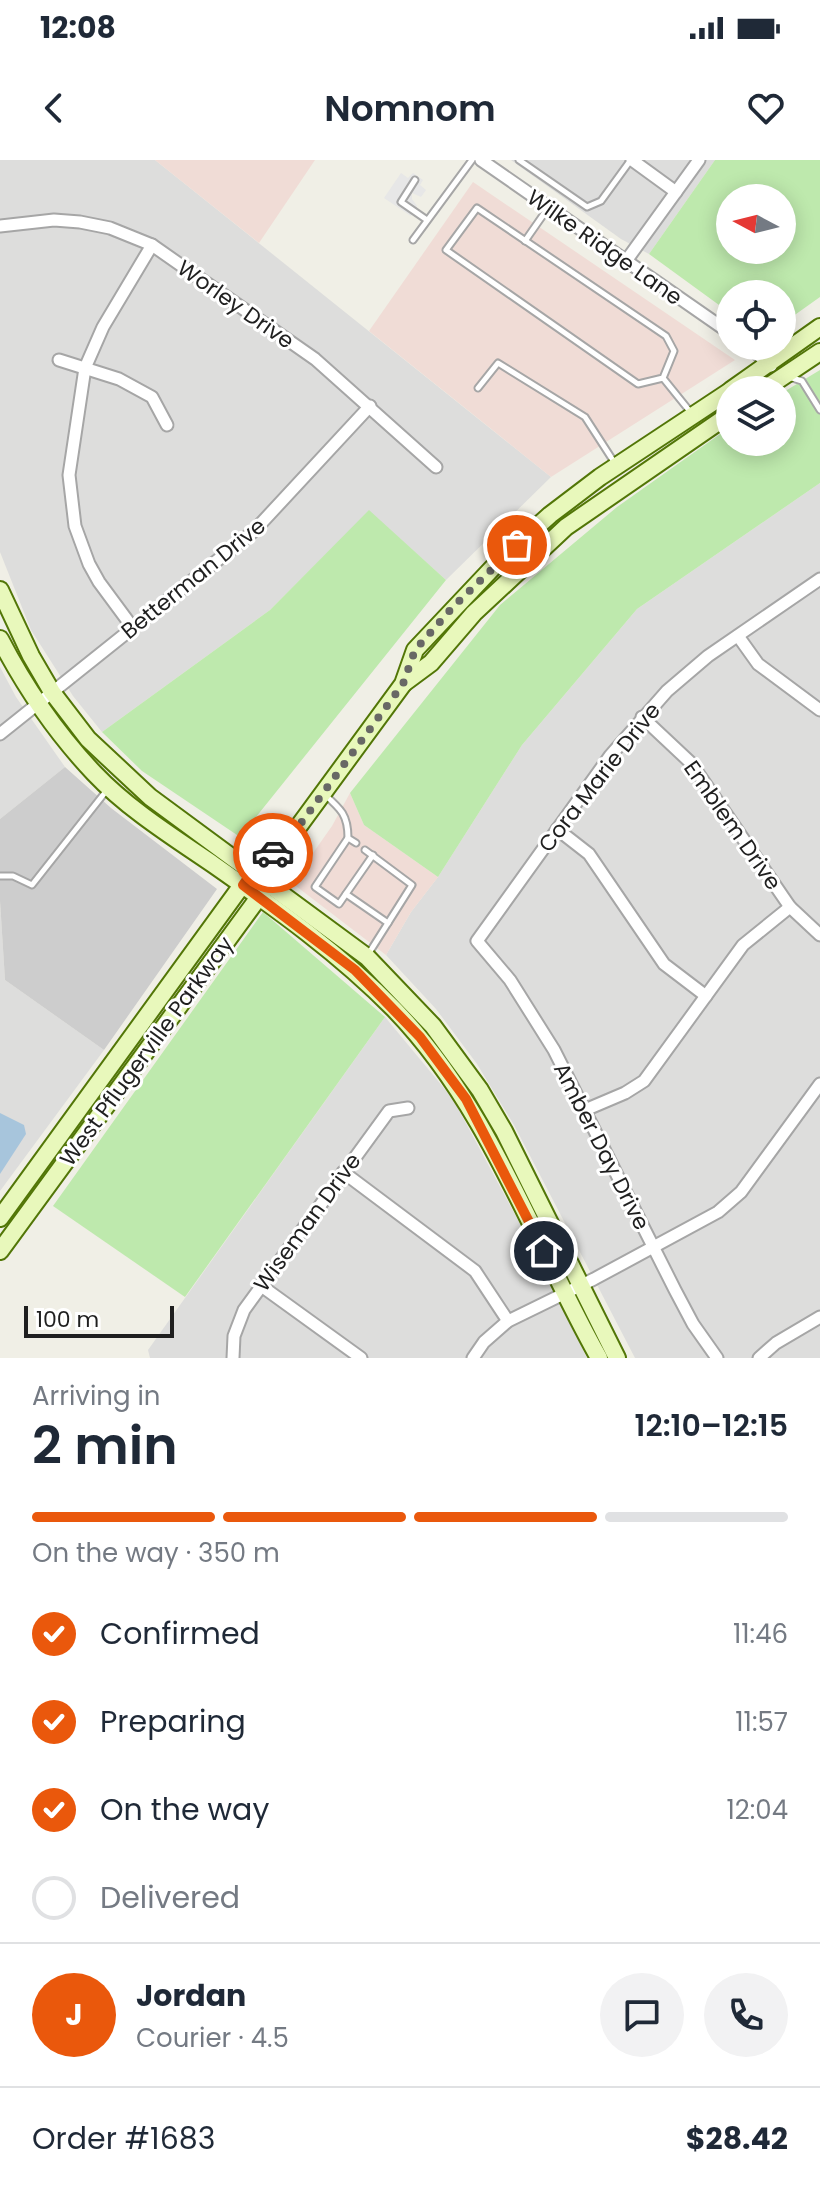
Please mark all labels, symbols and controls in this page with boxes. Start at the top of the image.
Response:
text: 12:08 [40,6,116,49]
text: Nomnom [324,83,496,134]
icon: back [32,86,76,130]
icon: heart [744,86,788,130]
street label: Wilke Ridge Lane [521,182,689,313]
north arrow [716,184,796,264]
map controls [716,184,796,456]
street label: Worley Drive [171,253,300,356]
button: locate [716,280,796,360]
button: layers [716,376,796,456]
street label: Betterman Drive [115,510,272,646]
pin [483,511,551,579]
icon: bag [495,523,539,567]
street label: Cora Marie Drive [531,696,668,859]
street label: Emblem Drive [676,754,789,896]
courier [233,813,313,893]
icon: car [251,831,295,875]
street label: West Pflugerville Parkway [52,930,241,1173]
street label: Amber Day Drive [546,1057,657,1235]
street label: Wiseman Drive [246,1147,368,1298]
pin [510,1217,578,1285]
icon: home [522,1229,566,1273]
scale bar [24,1302,174,1338]
text: 100 m [36,1304,99,1335]
text: Arriving in [32,1378,161,1414]
text: 12:10–12:15 [635,1404,788,1447]
text: 2 min [32,1409,178,1482]
text: On the way · 350 m [32,1535,280,1571]
icon: check [32,1612,76,1656]
text: Confirmed [100,1612,260,1655]
text: 11:46 [733,1616,788,1652]
icon: check [32,1700,76,1744]
text: Preparing [100,1700,246,1743]
text: 11:57 [735,1704,788,1740]
icon: check [32,1788,76,1832]
text: On the way [100,1788,269,1831]
text: 12:04 [727,1792,788,1828]
text: Delivered [100,1876,240,1919]
button: chat [600,1973,684,2057]
button: phone [704,1973,788,2057]
text: Jordan [136,1974,246,2017]
text: J [65,1993,83,2036]
text: Courier · 4.5 [136,2020,289,2056]
text: Order #1683 [32,2117,215,2160]
text: $28.42 [686,2117,788,2160]

